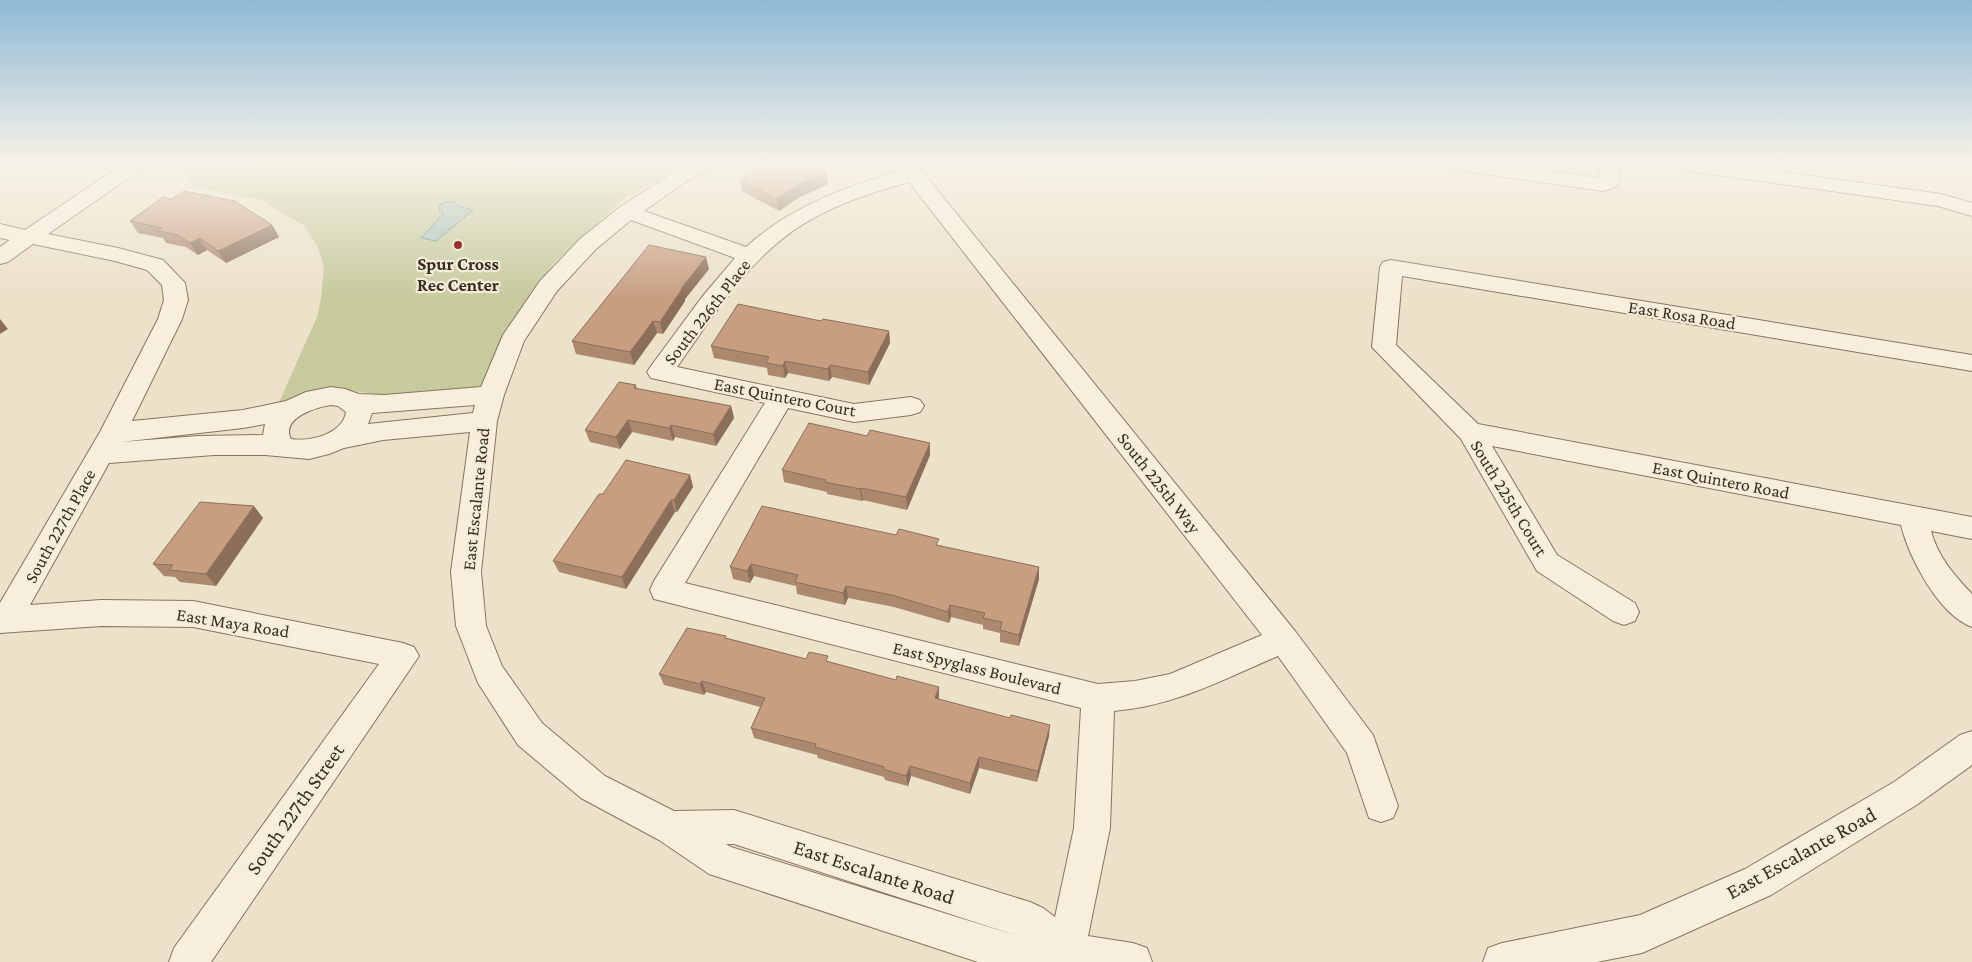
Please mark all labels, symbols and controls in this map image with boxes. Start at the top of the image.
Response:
marker: Spur Cross Rec Center [452,239,464,251]
place label: Spur Cross Rec Center [417,254,499,295]
street label: South 226th Place [660,255,754,369]
street label: East Rosa Road [1627,297,1738,333]
street label: East Quintero Court [712,373,859,421]
street label: East Escalante Road [459,426,493,571]
street label: South 225th Way [1113,429,1205,538]
street label: South 225th Court [1467,436,1552,560]
street label: East Quintero Road [1651,457,1792,503]
street label: South 227th Place [20,465,100,587]
street label: East Maya Road [175,604,291,642]
street label: East Spyglass Boulevard [891,637,1064,699]
street label: South 227th Street [241,738,350,879]
street label: East Escalante Road [1722,802,1880,904]
street label: East Escalante Road [791,835,957,909]

